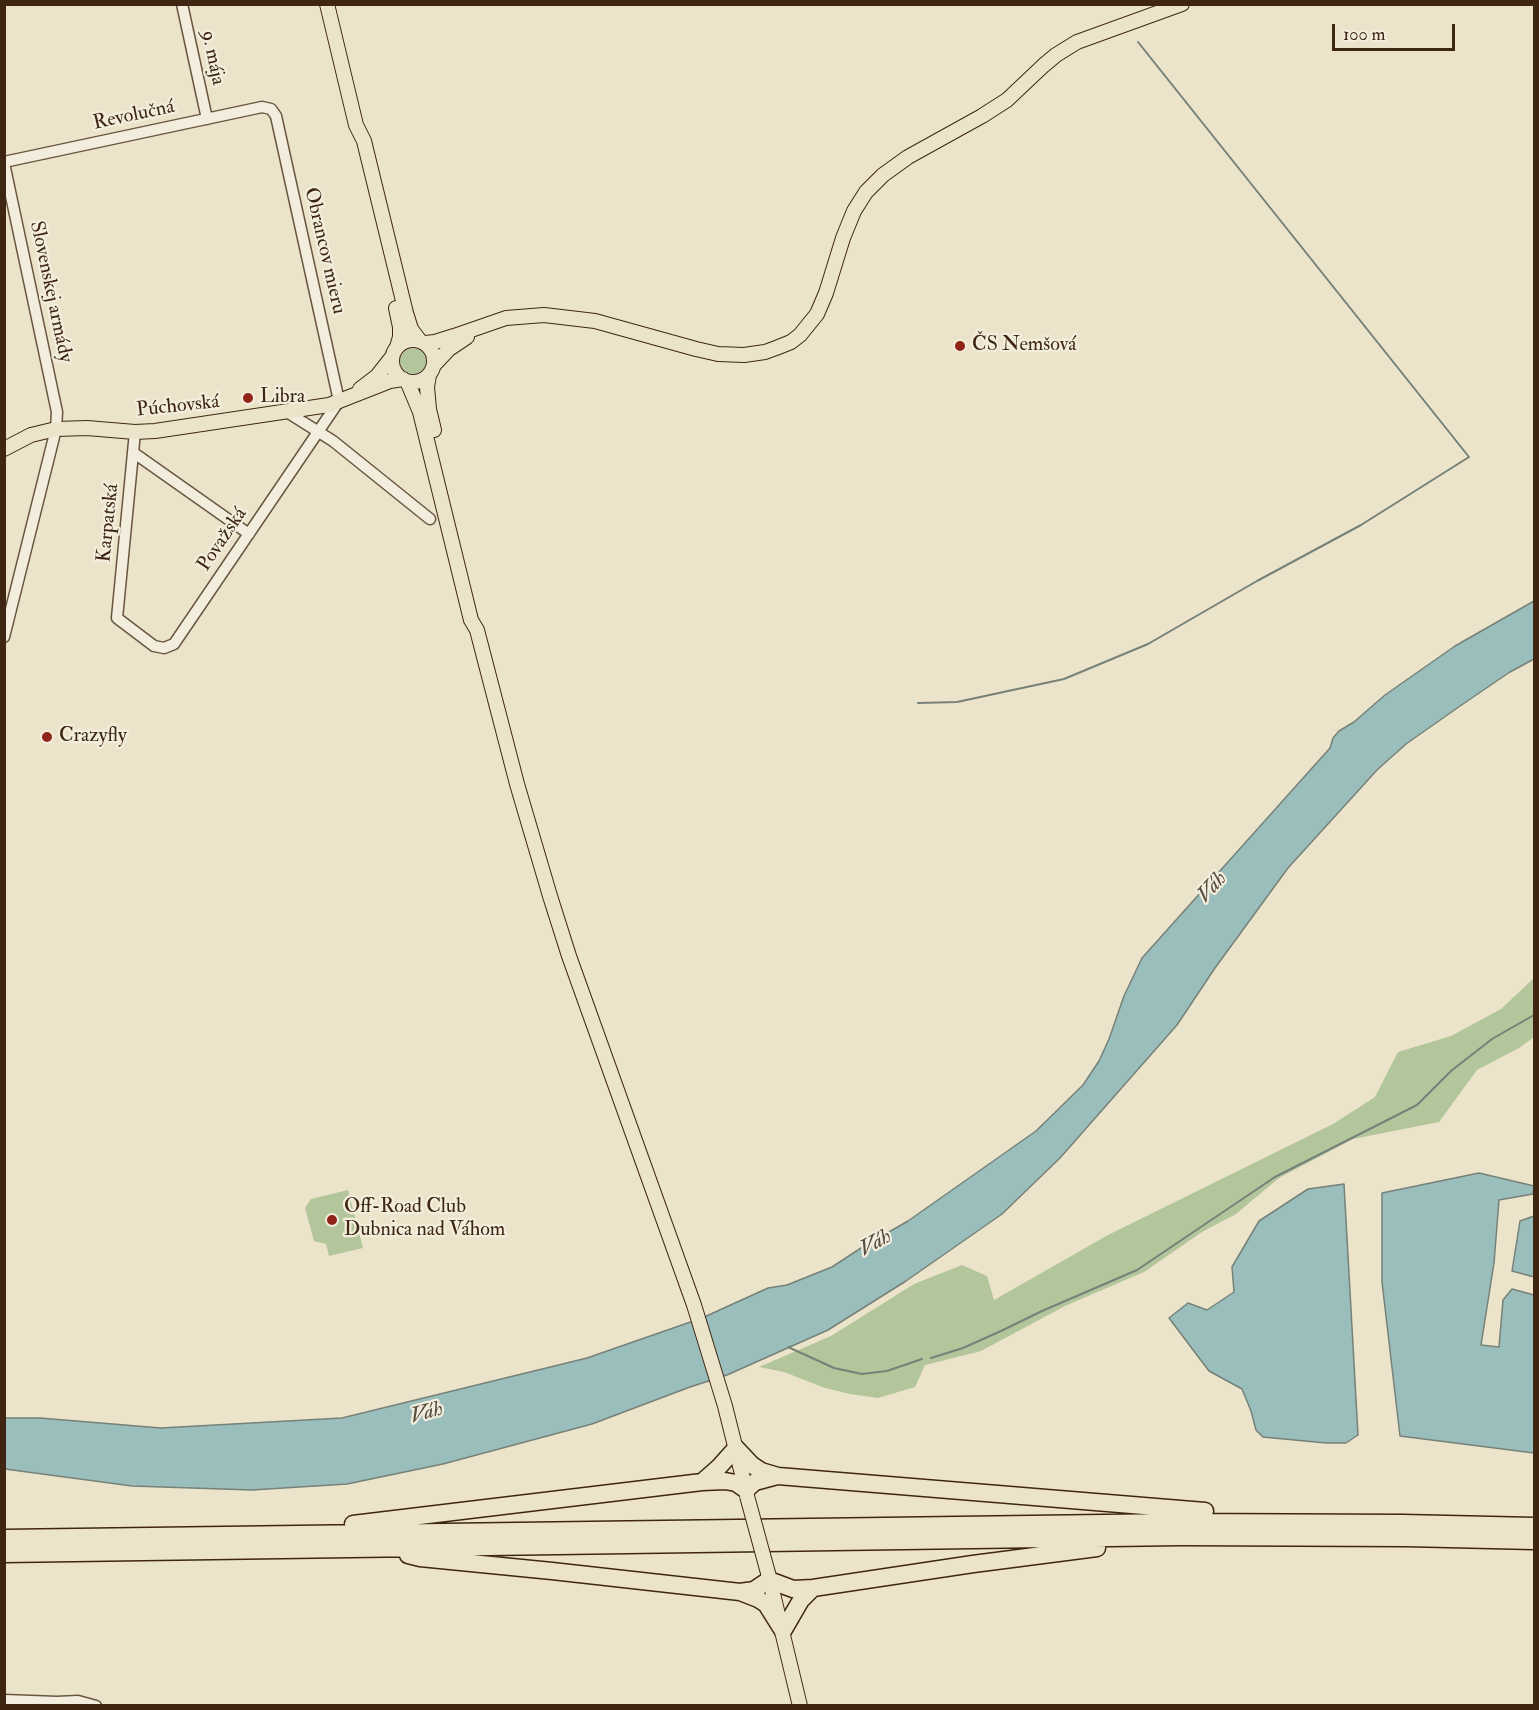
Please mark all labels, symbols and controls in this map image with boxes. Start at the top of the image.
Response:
scale bar [1335,12,1458,50]
text: 100 m [1343,23,1386,46]
street label: 9. mája [195,29,229,87]
street label: Revolučná [91,96,177,136]
street label: Obrancov mieru [298,185,350,317]
street label: Slovenskej armády [23,219,77,365]
place label: ČS Nemšová [972,334,1076,358]
marker: ČS Nemšová [953,339,967,353]
place label: Libra [260,386,305,410]
street label: Púchovská [135,391,221,423]
marker: Libra [241,391,255,405]
street label: Karpatská [93,482,125,564]
street label: Považská [193,504,253,576]
place label: Crazyfly [59,725,127,749]
marker: Crazyfly [40,730,54,744]
water label: Váh [1193,867,1233,909]
place label: Off-Road Club Dubnica nad Váhom [344,1196,505,1243]
marker: Off-Road Club Dubnica nad Váhom [325,1213,339,1227]
water label: Váh [856,1225,896,1263]
water label: Váh [408,1397,446,1431]

